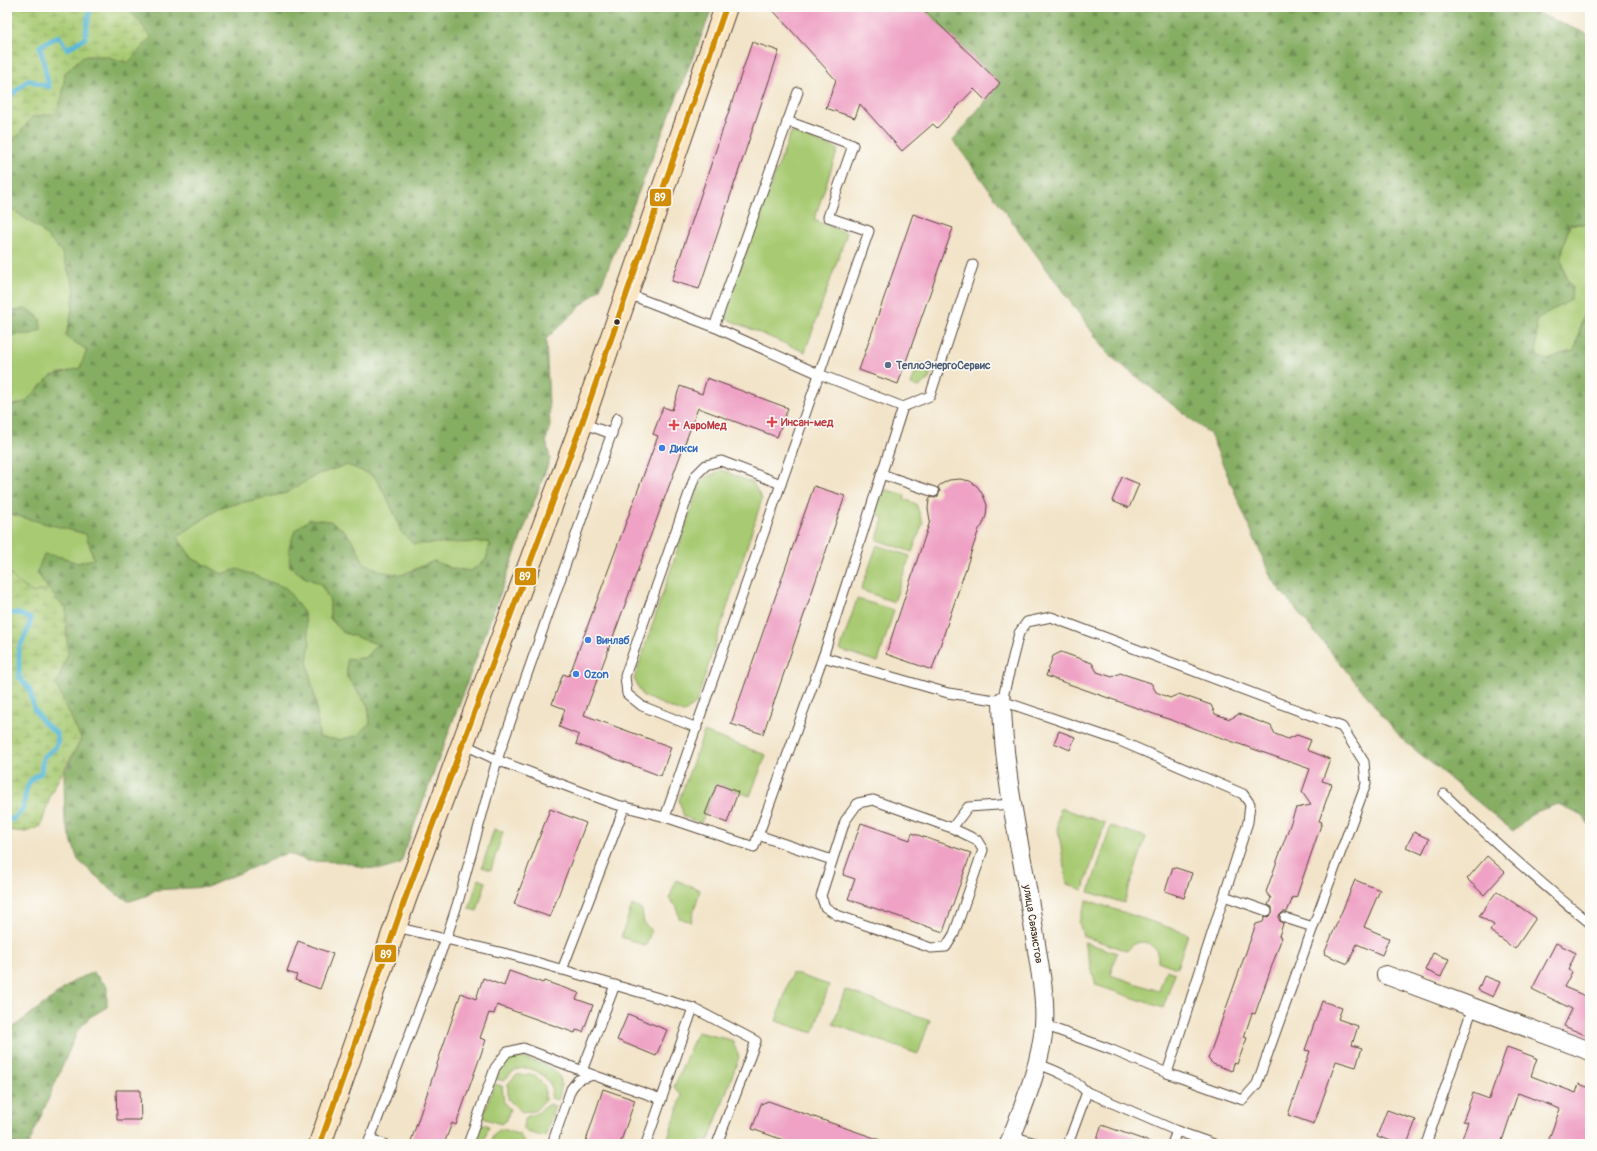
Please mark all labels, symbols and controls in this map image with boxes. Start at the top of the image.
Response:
line badge: 89 [649,188,672,207]
text: 89 [654,191,666,204]
unlabelled marker [612,317,622,327]
place label: ТеплоЭнергоСервис [895,359,991,372]
marker: ТеплоЭнергоСервис [883,360,893,370]
marker: Инсан-мед [766,416,778,428]
place label: Инсан-мед [781,416,834,429]
marker: АвроМед [668,419,680,431]
place label: АвроМед [683,419,727,432]
place label: Дикси [669,442,698,455]
marker: Дикси [657,443,667,453]
line badge: 89 [514,567,537,586]
text: 89 [519,570,531,583]
place label: Винлаб [596,634,630,647]
marker: Винлаб [583,635,593,645]
place label: Ozon [584,668,609,681]
marker: Ozon [571,669,581,679]
street label: улица Связистов [1020,883,1046,964]
line badge: 89 [374,944,397,963]
text: 89 [380,948,392,961]

